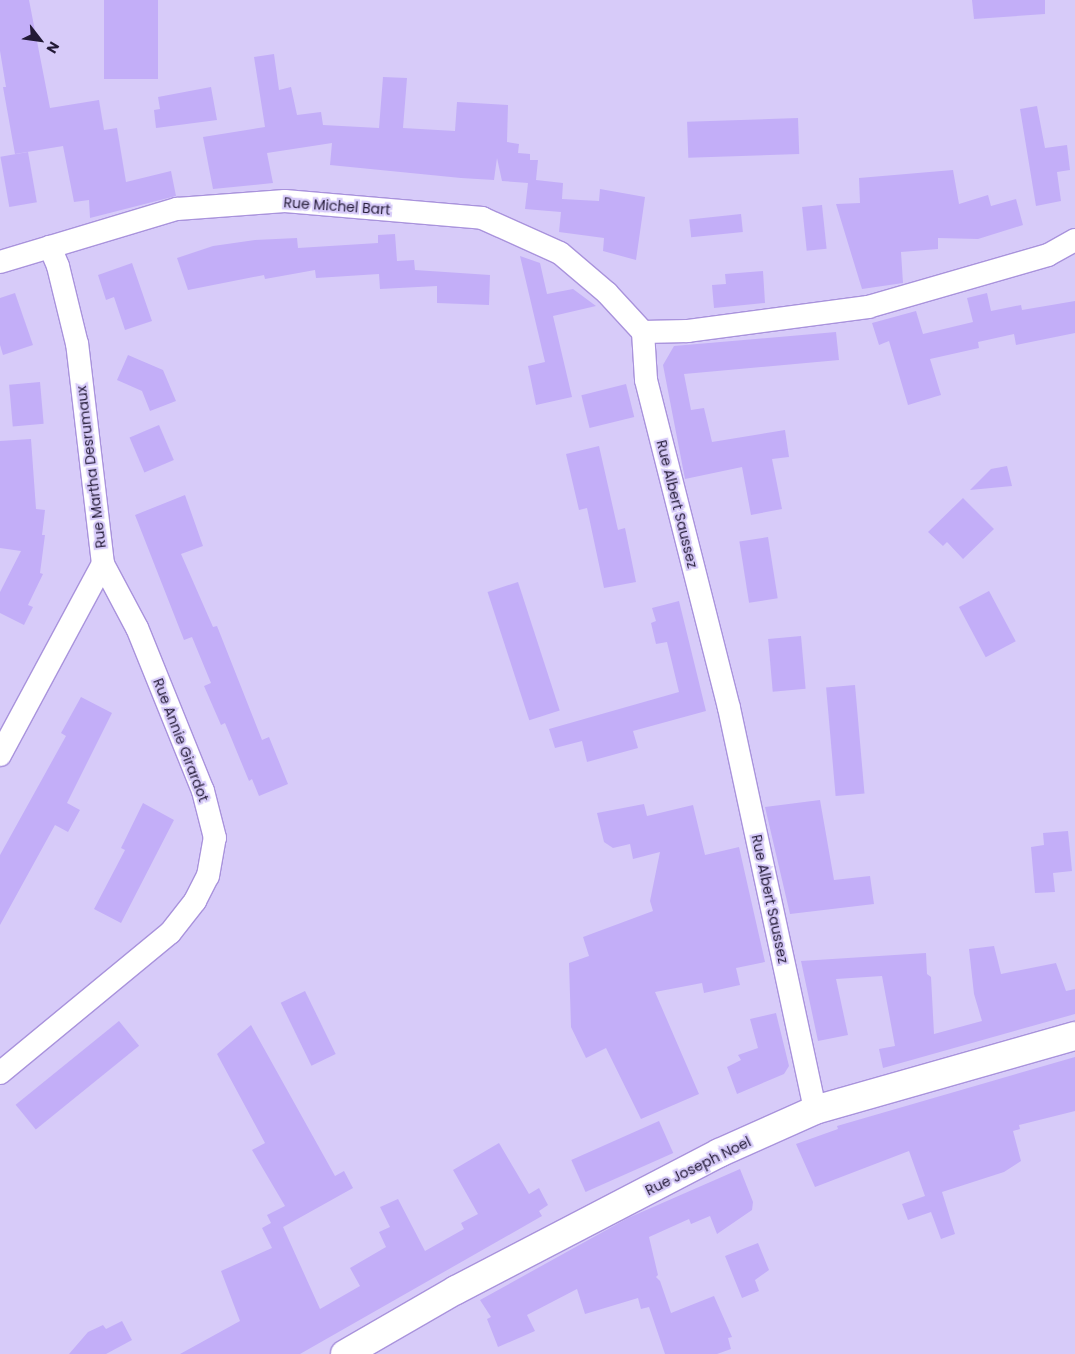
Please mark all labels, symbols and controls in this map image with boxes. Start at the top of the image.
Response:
north arrow [15,15,65,65]
text: N [42,38,64,57]
street label: Rue Michel Bart [283,194,391,218]
street label: Rue Martha Desrumaux [73,385,109,549]
street label: Rue Albert Saussez [653,438,701,570]
street label: Rue Annie Girardot [150,676,212,804]
street label: Rue Albert Saussez [748,833,792,965]
street label: Rue Joseph Noel [642,1133,754,1199]

